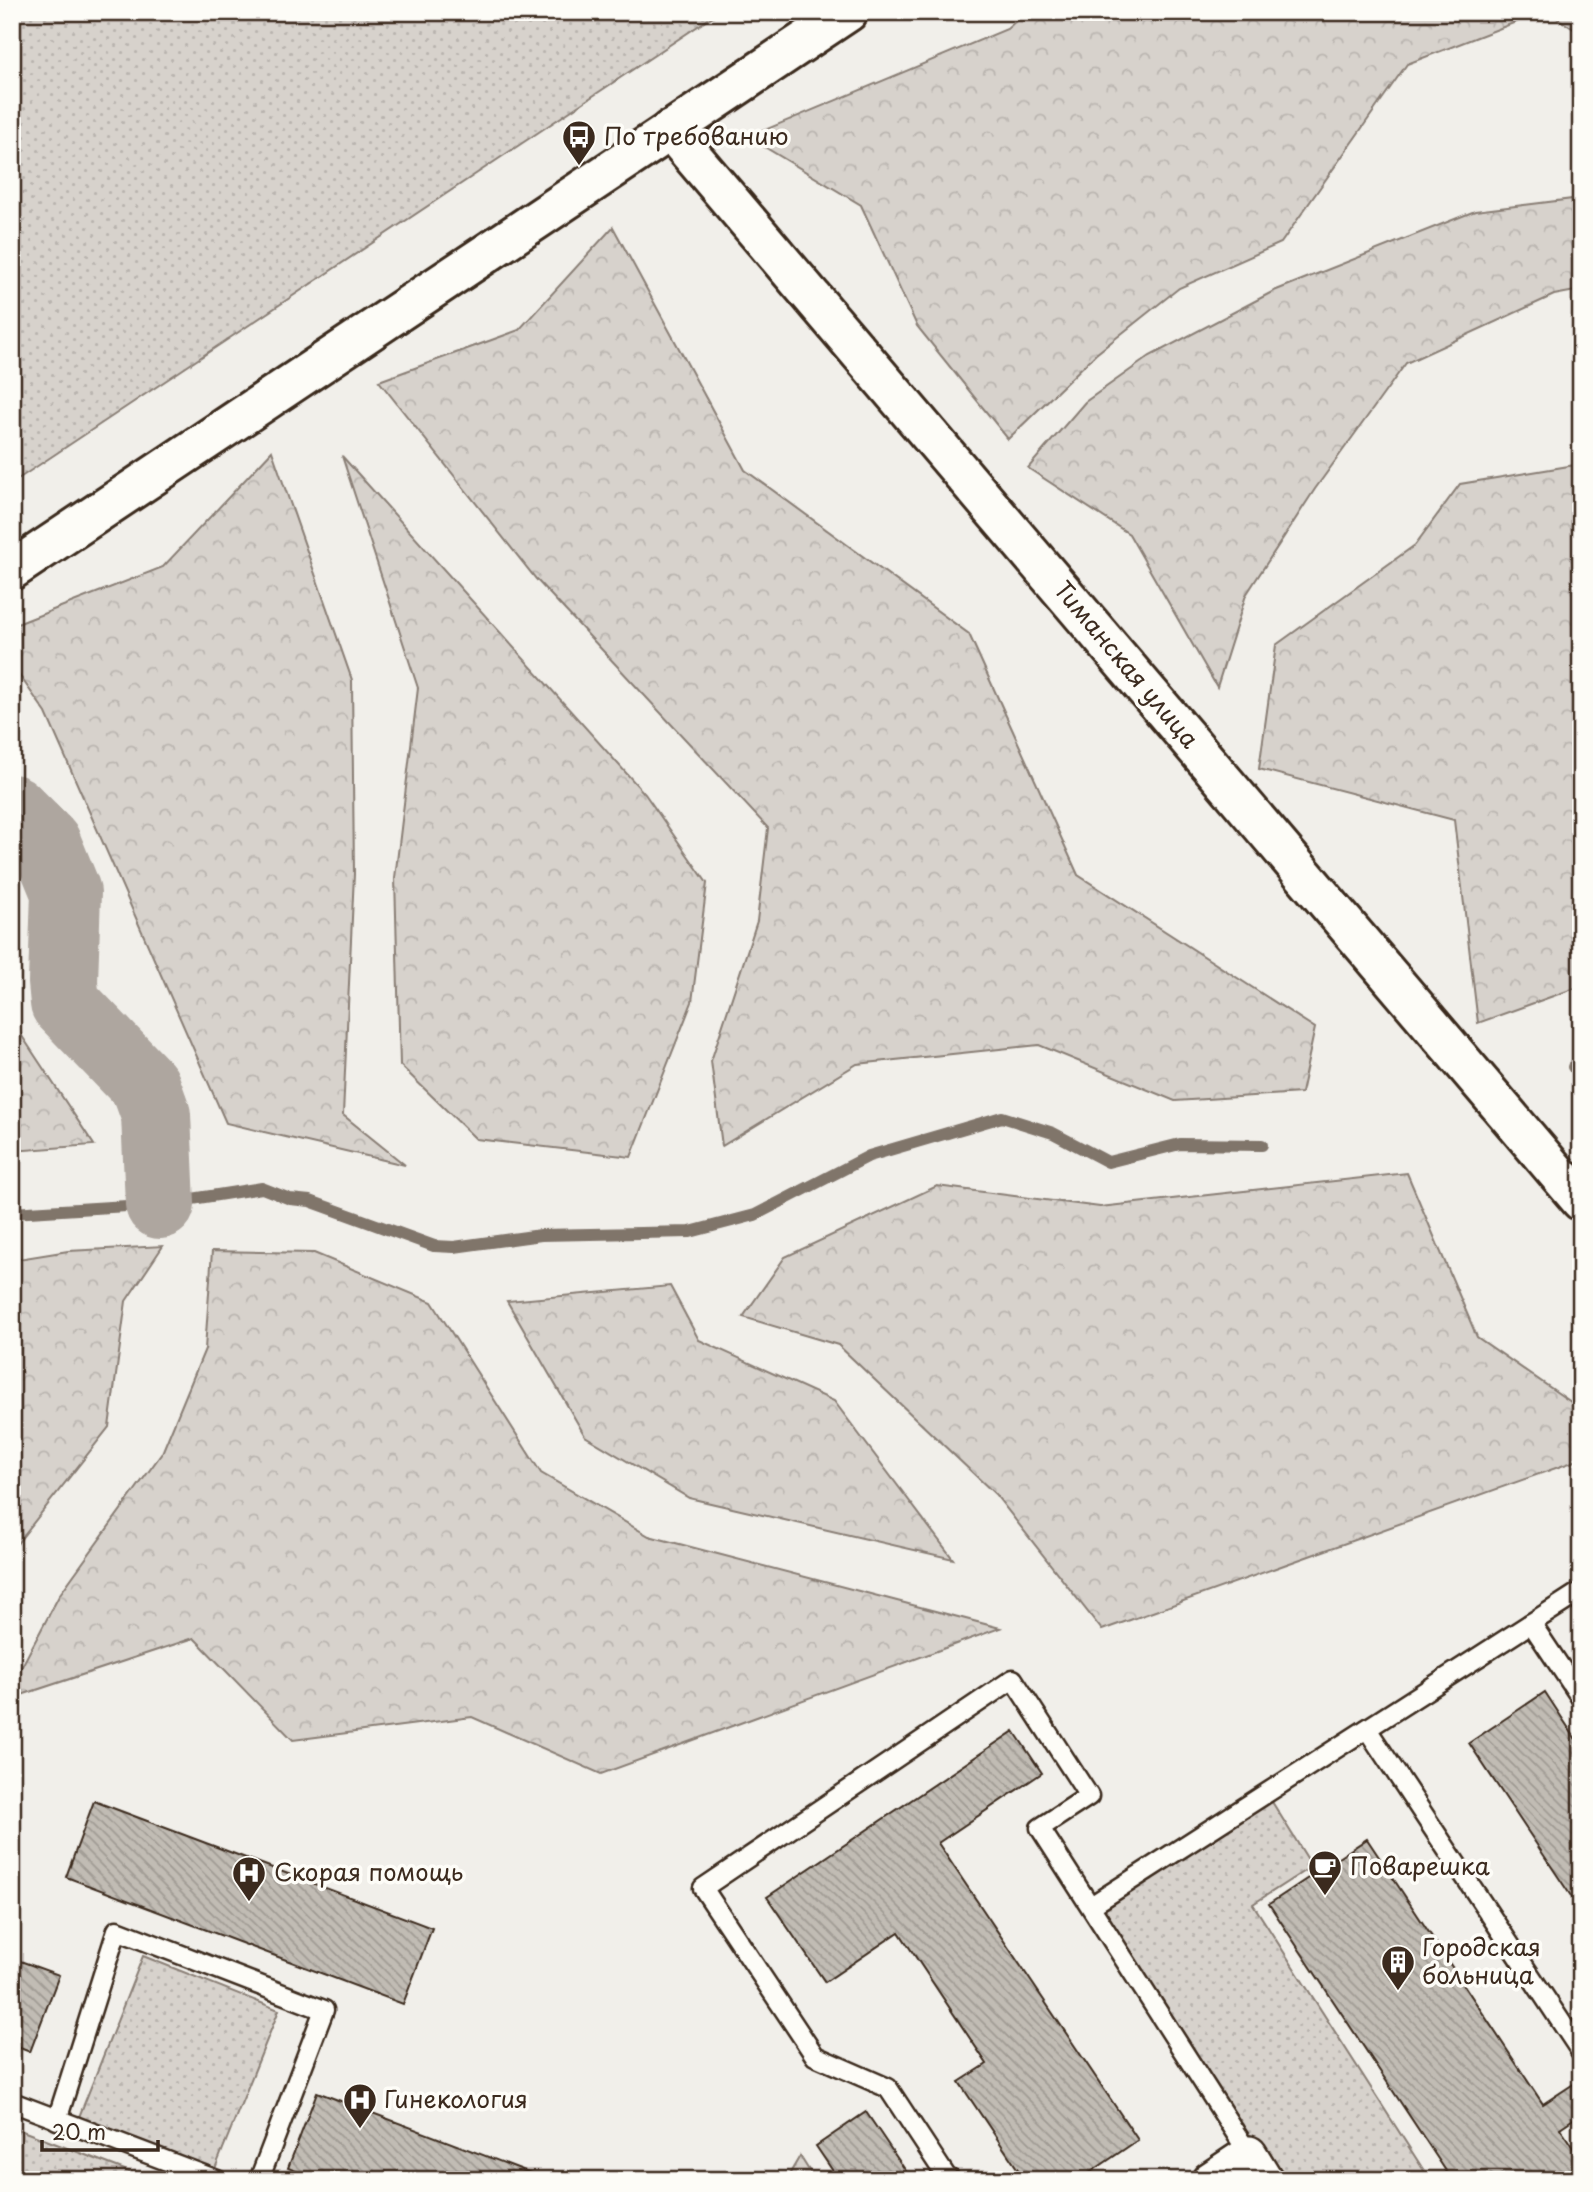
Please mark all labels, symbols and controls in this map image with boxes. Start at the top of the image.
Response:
place label: По требованию [604,117,789,153]
bus stop icon: По требованию [560,118,598,167]
street label: Тиманская улица [1047,572,1208,755]
place label: Поварешка [1350,1847,1490,1883]
cafe icon: Поварешка [1306,1848,1344,1897]
place label: Скорая помощь [274,1853,463,1889]
hospital icon: Скорая помощь [230,1854,268,1903]
place label: Городская больница [1422,1928,1541,1992]
building icon: Городская больница [1379,1943,1417,1992]
place label: Гинекология [384,2080,528,2116]
hospital icon: Гинекология [341,2081,379,2130]
scale bar [42,2108,158,2152]
text: 20 m [52,2115,106,2147]

